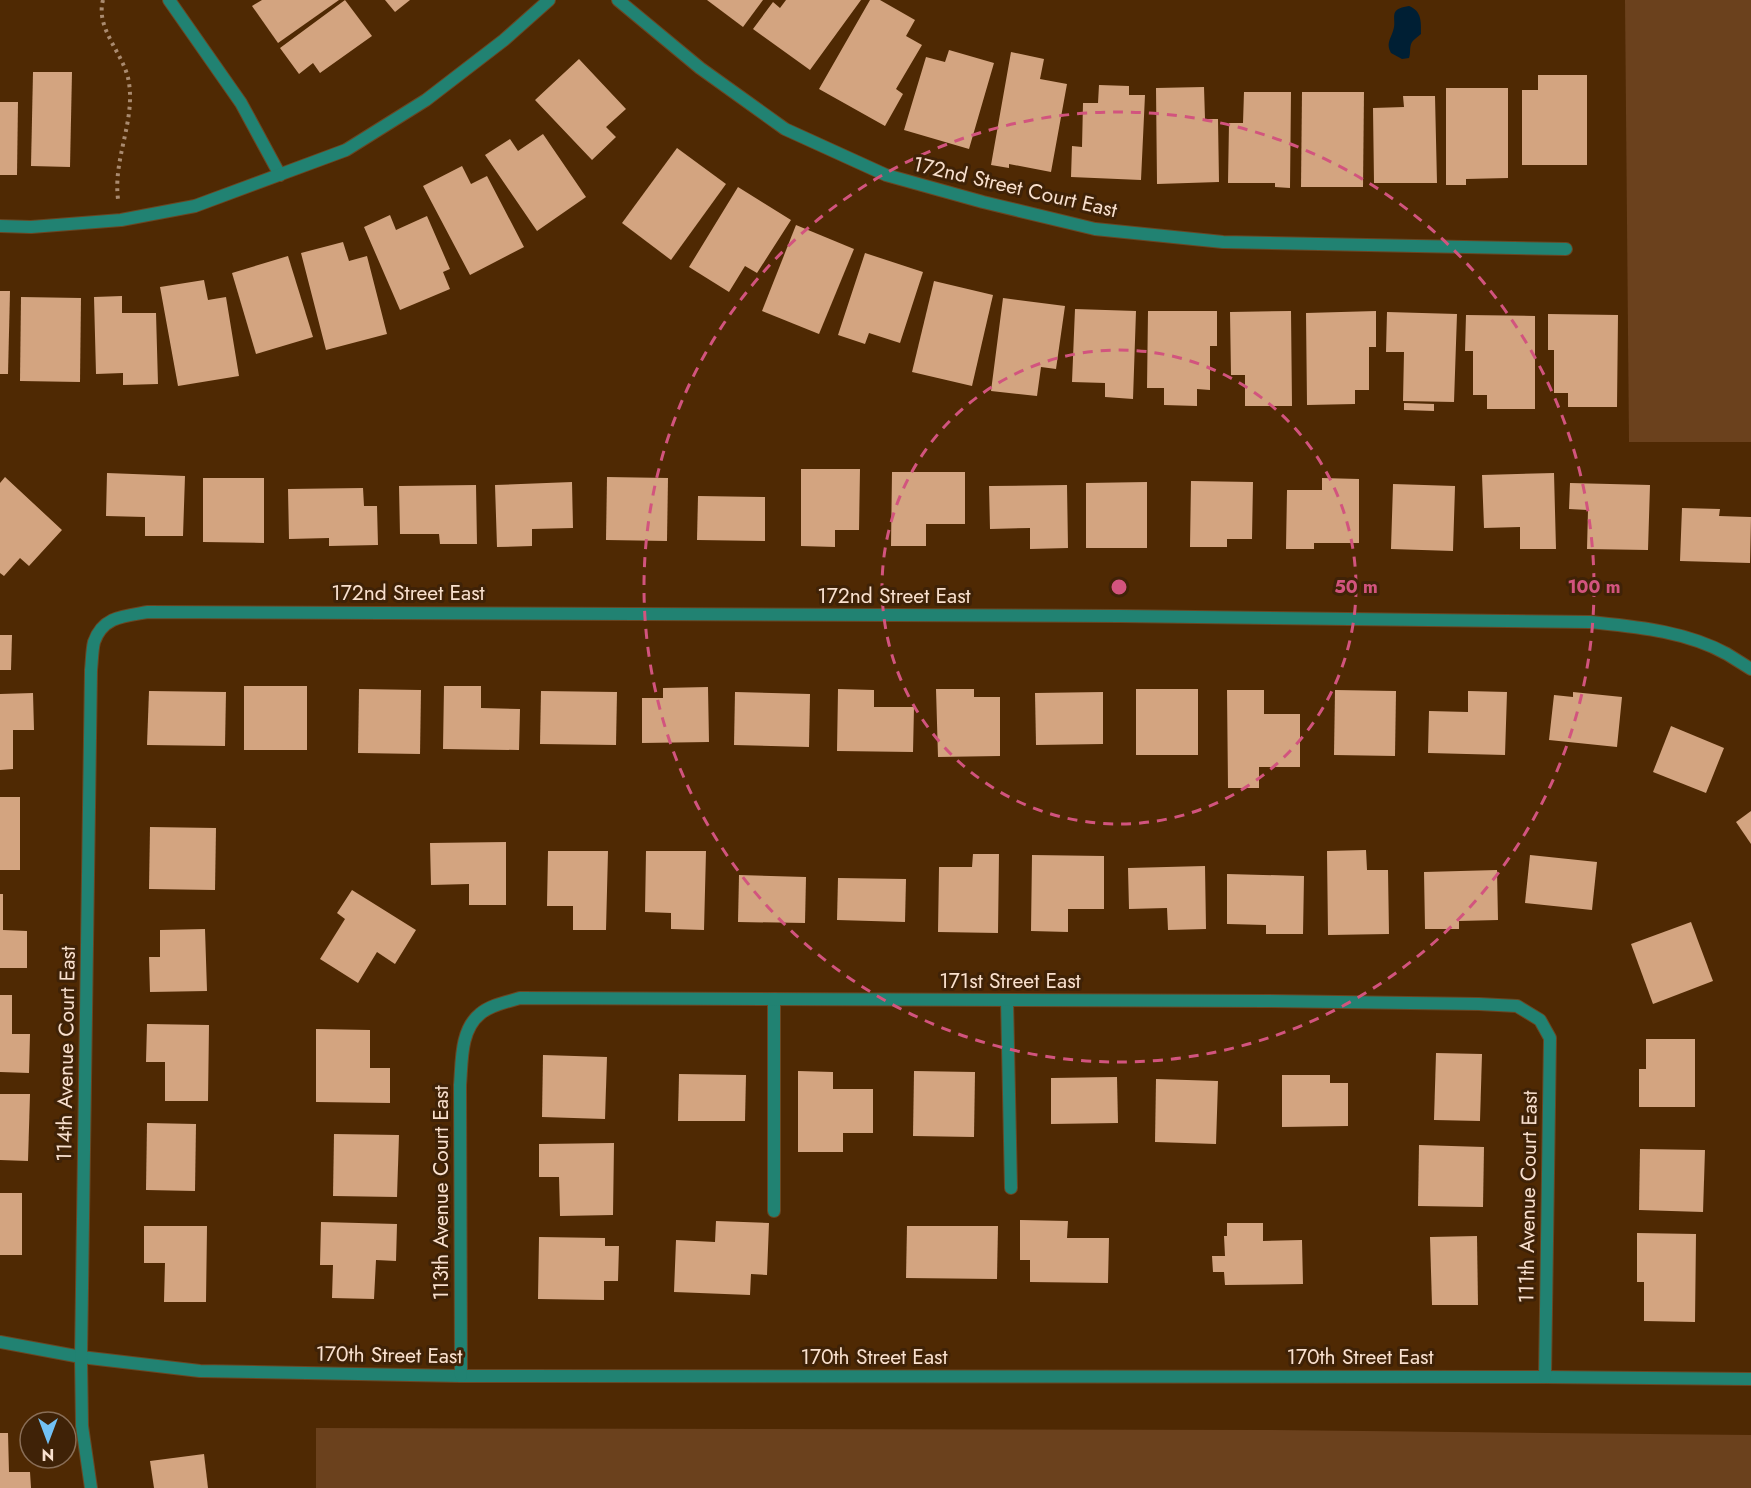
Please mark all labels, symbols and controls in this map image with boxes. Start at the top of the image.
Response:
street label: 172nd Street Court East [910,149,1120,225]
text: 50 m [1334,574,1378,600]
text: 100 m [1567,574,1621,600]
centre of rings [1109,577,1129,597]
street label: 172nd Street East [331,578,485,608]
street label: 172nd Street East [817,581,971,611]
street label: 114th Avenue Court East [49,946,83,1162]
street label: 171st Street East [939,966,1081,996]
street label: 113th Avenue Court East [426,1085,456,1301]
street label: 111th Avenue Court East [1511,1090,1545,1304]
street label: 170th Street East [315,1339,463,1371]
street label: 170th Street East [801,1342,948,1372]
street label: 170th Street East [1287,1342,1434,1372]
north arrow [18,1410,78,1470]
text: N [42,1443,54,1466]

